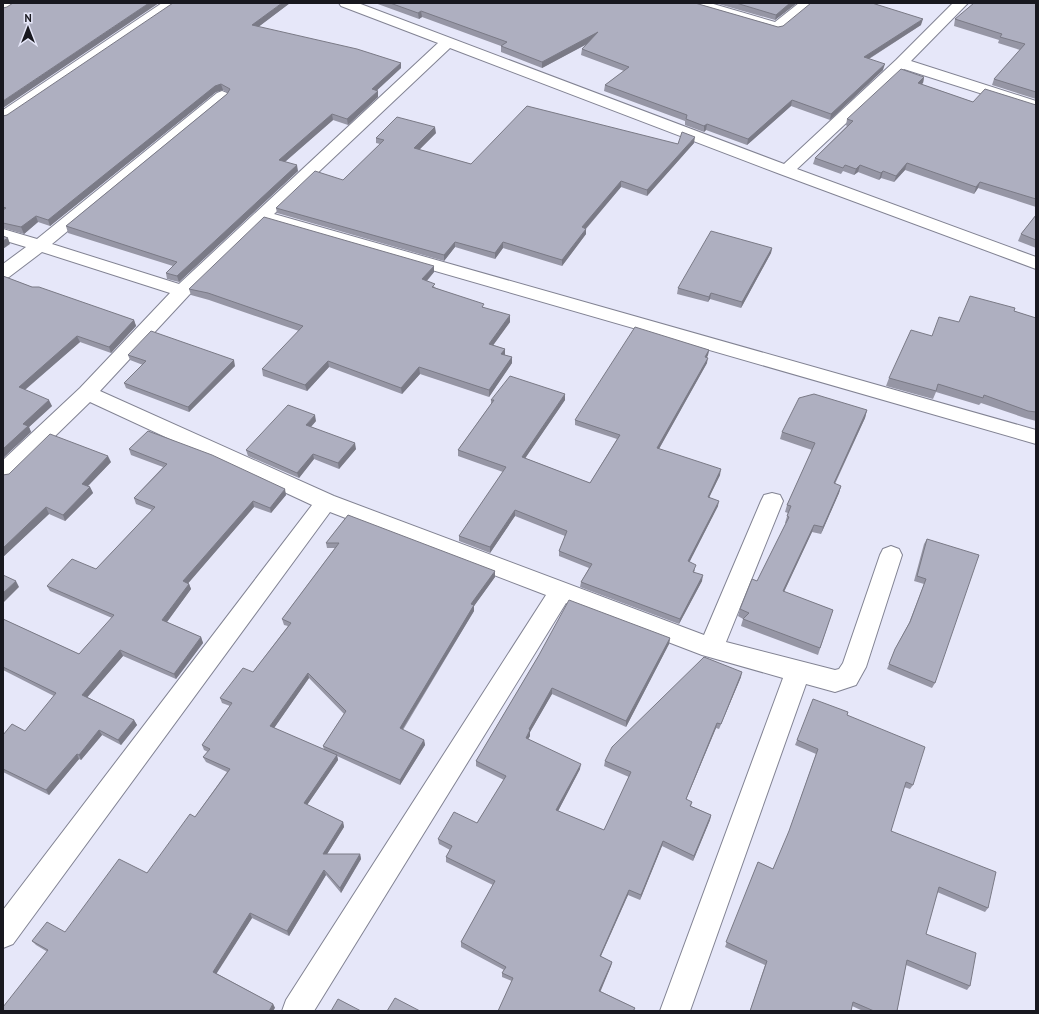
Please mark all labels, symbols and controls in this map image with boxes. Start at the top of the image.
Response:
north arrow [8,8,48,48]
text: N [24,11,32,25]

